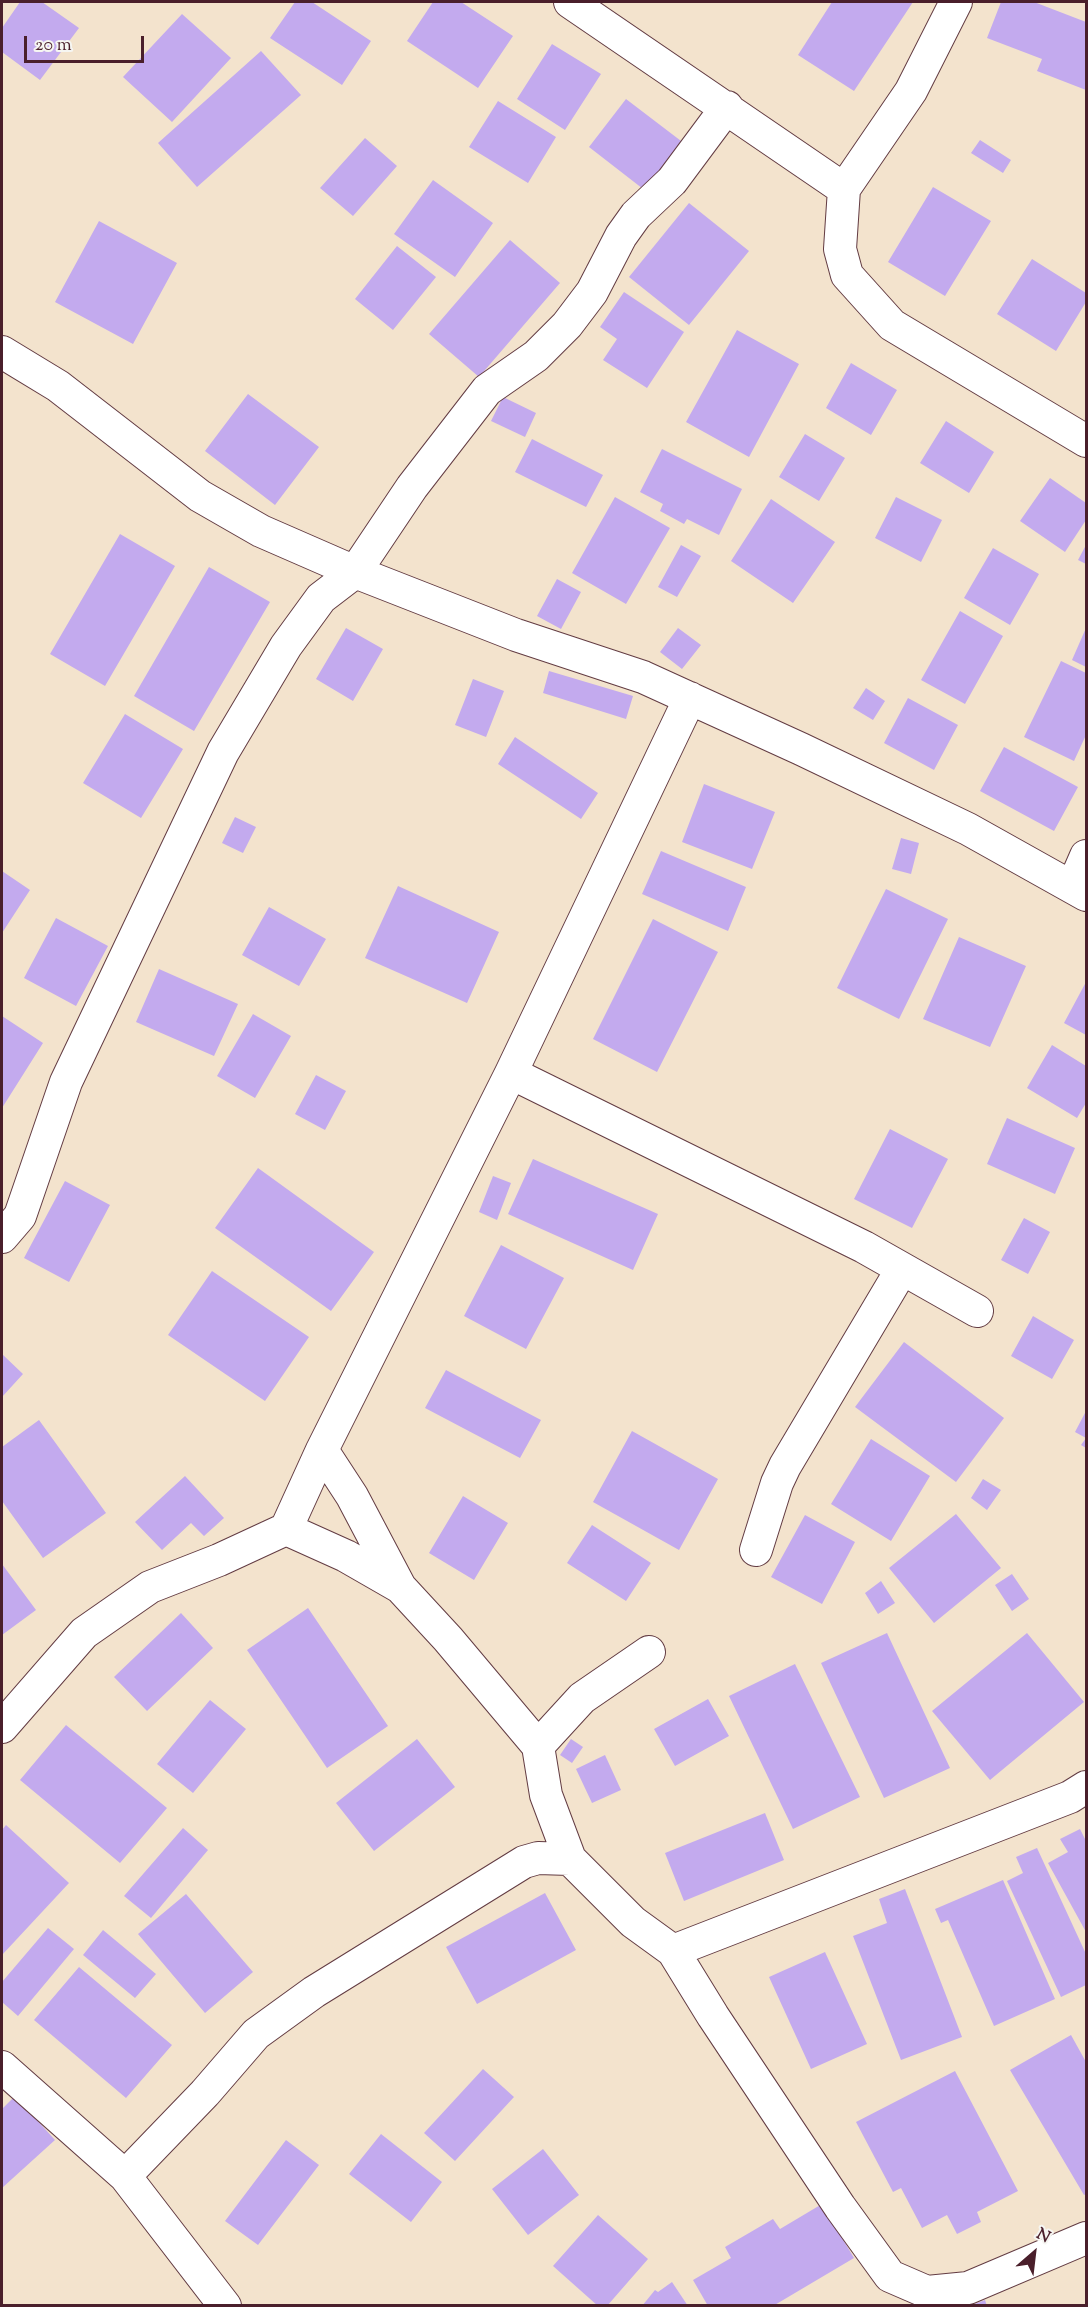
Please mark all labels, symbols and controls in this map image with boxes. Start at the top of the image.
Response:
scale bar [27,24,147,62]
text: 20 m [35,33,72,59]
north arrow [1004,2223,1064,2283]
text: N [1032,2224,1054,2250]

